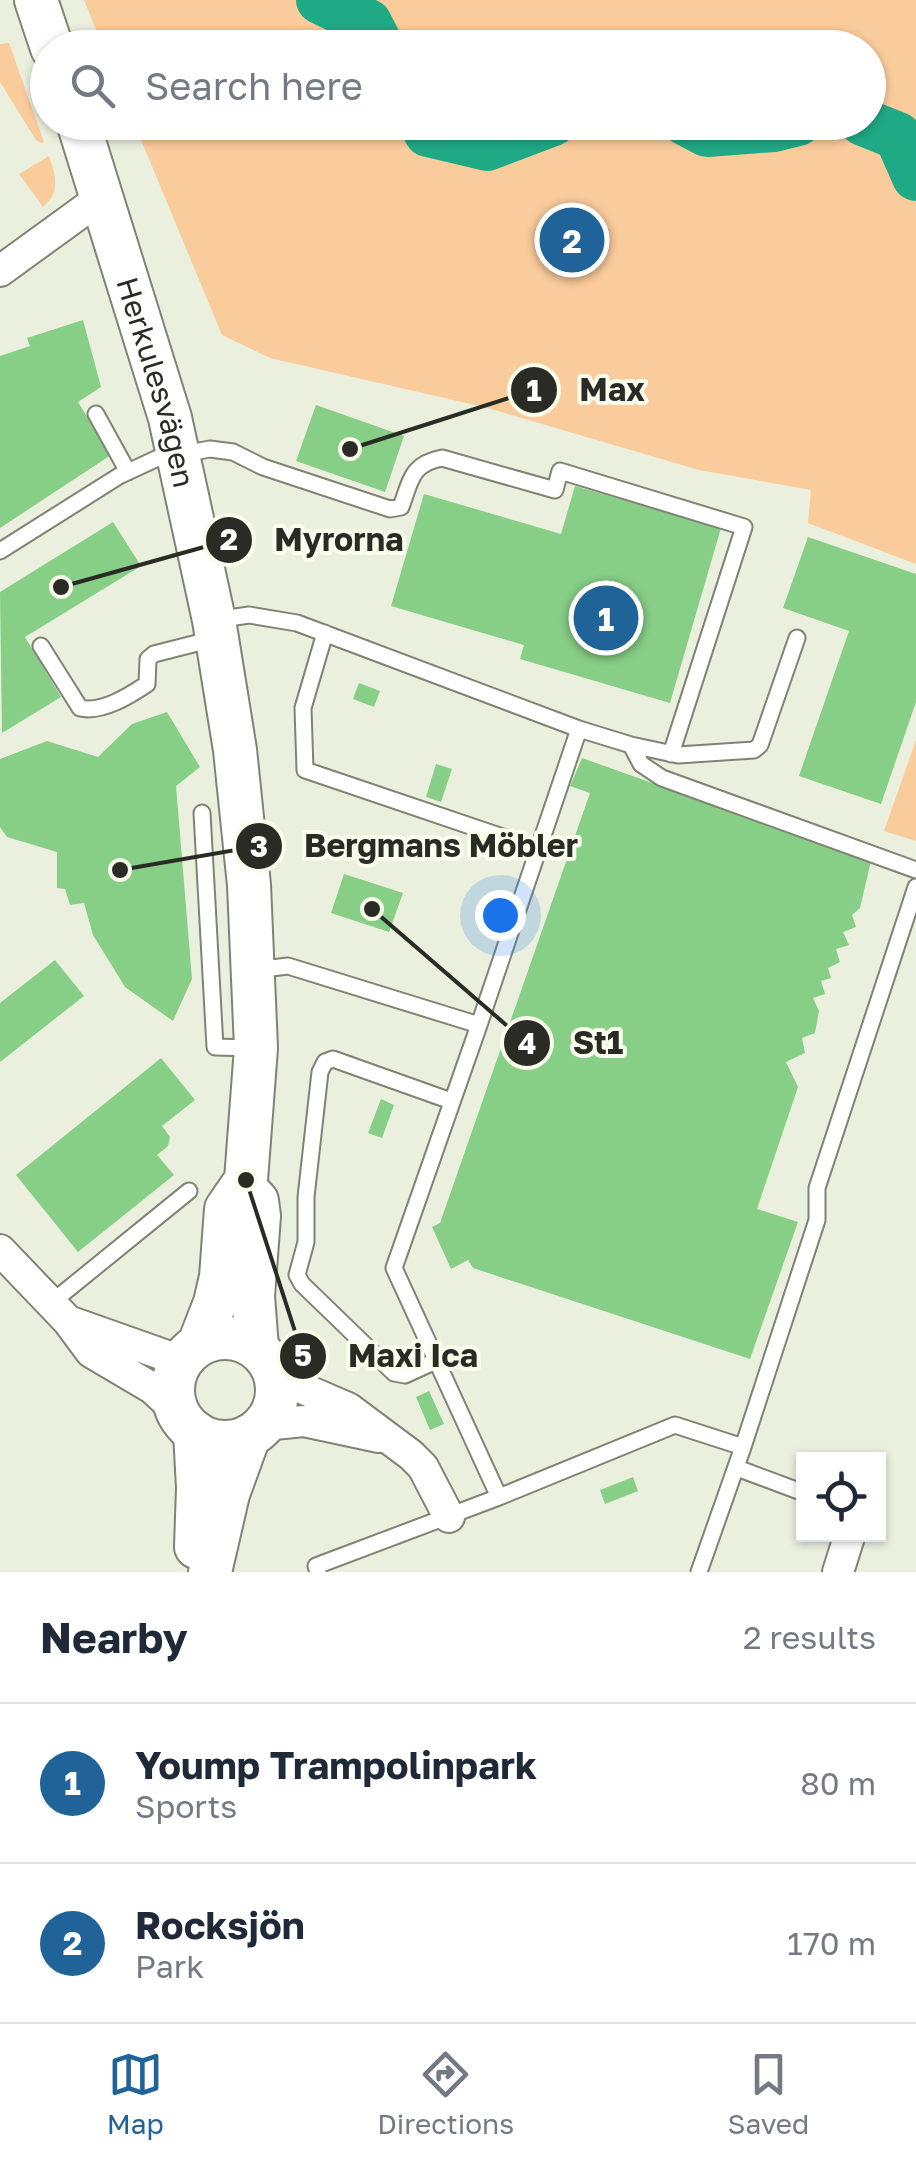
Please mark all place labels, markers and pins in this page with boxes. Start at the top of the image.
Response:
pin: 2 [540,202,604,278]
callout: Max [509,359,665,421]
callout: Myrorna [204,509,424,571]
pin: 1 [574,580,638,656]
callout: Bergmans Möbler [234,815,599,877]
callout: St1 [502,1012,643,1074]
callout: Maxi Ica [278,1325,498,1387]

